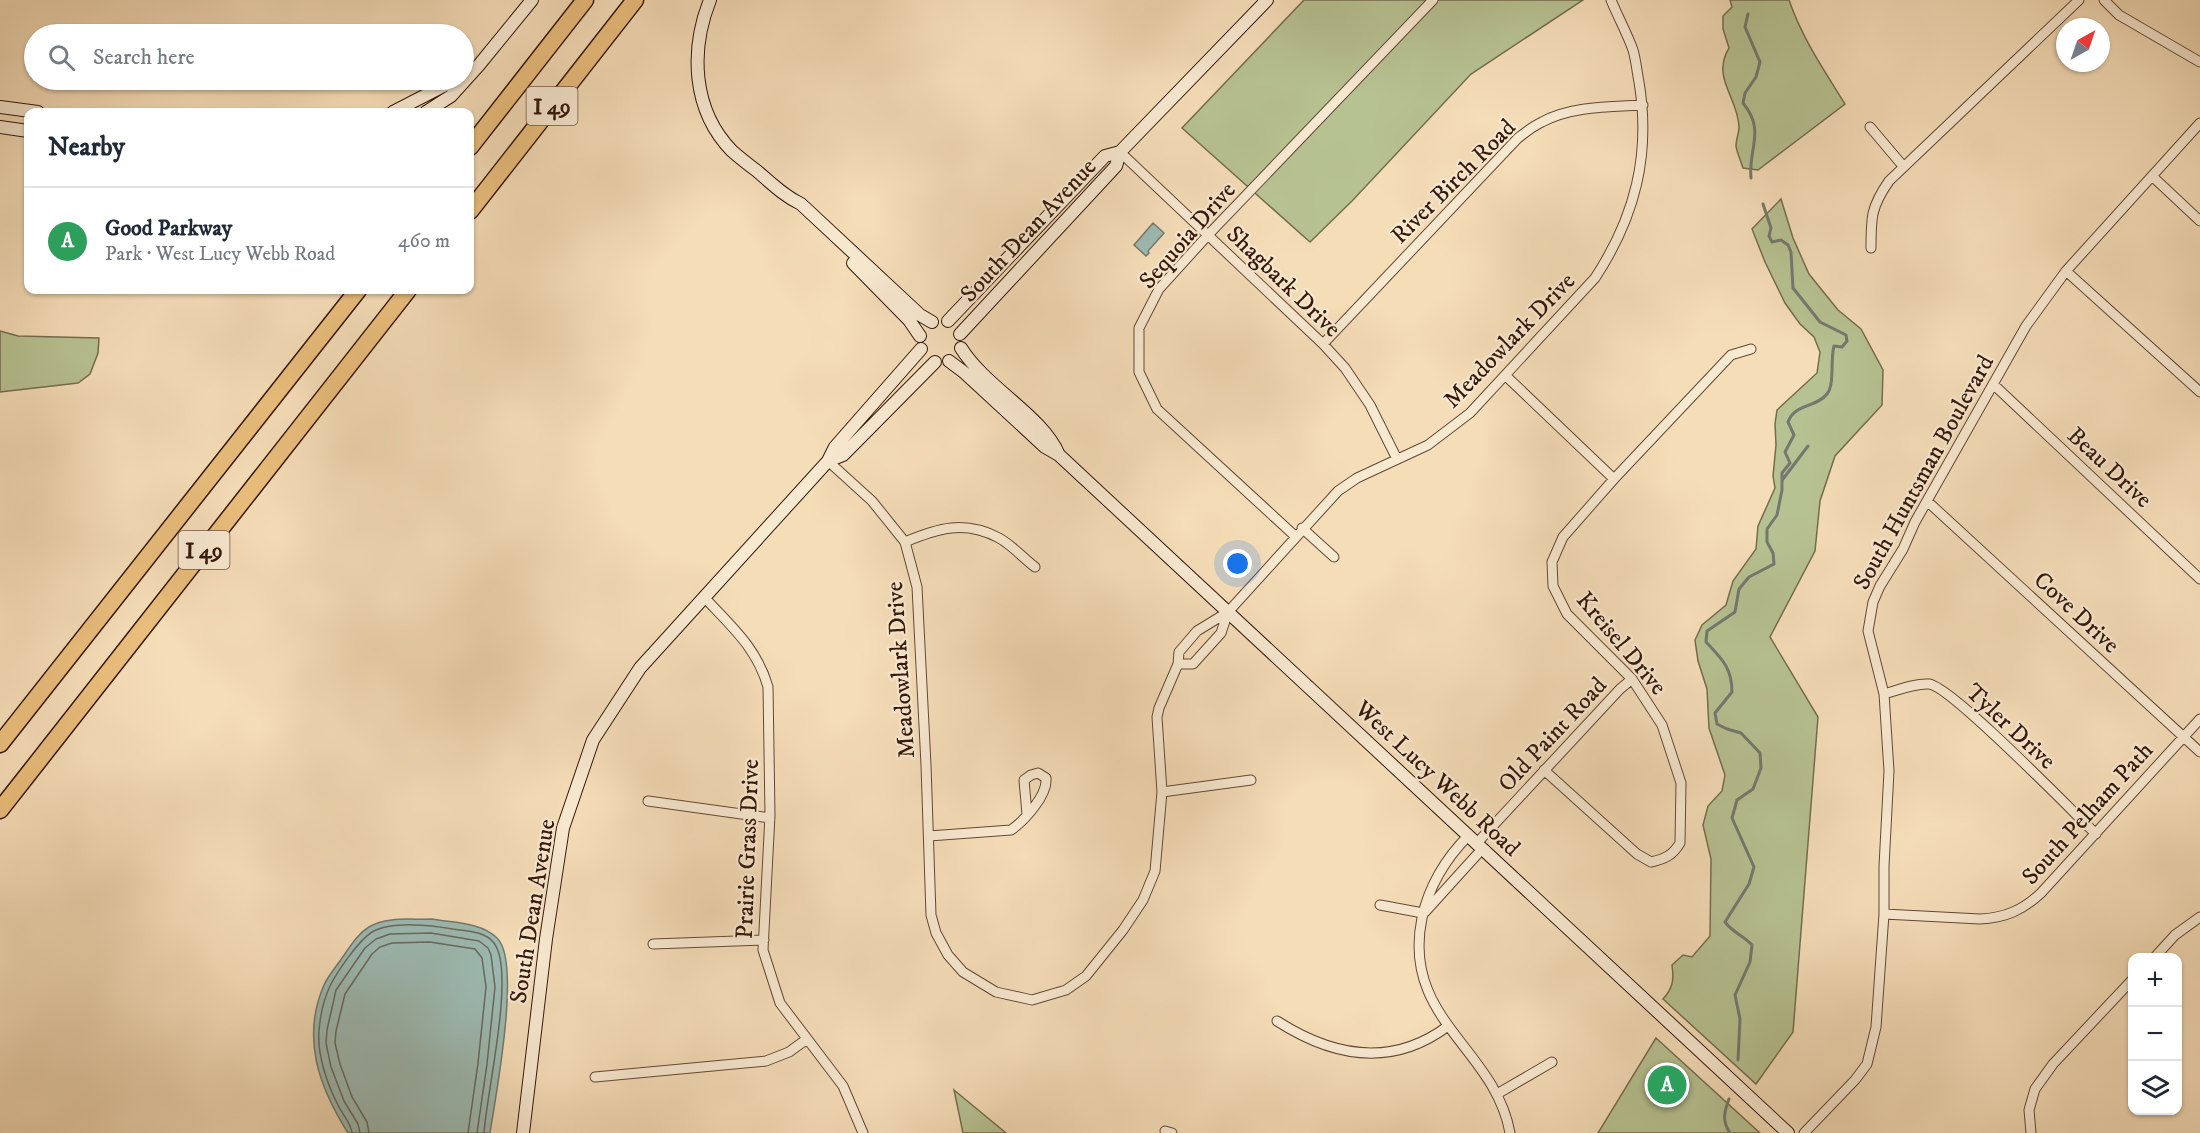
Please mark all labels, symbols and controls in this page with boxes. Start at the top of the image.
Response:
north arrow [2056,18,2110,72]
search box [24,24,474,90]
icon: search [45,41,78,74]
text: Search here [93,44,195,71]
road number: I 49 [526,87,578,125]
street label: River Birch Road [1385,113,1523,250]
text: Nearby [48,131,125,164]
street label: South Dean Avenue [954,152,1103,309]
street label: Sequoia Drive [1133,176,1243,296]
text: Good Parkway [105,215,232,242]
street label: Shagbark Drive [1220,220,1347,344]
text: A [61,229,74,254]
text: 460 m [398,229,450,254]
text: Park · West Lucy Webb Road [105,242,335,267]
street label: Meadowlark Drive [1437,267,1582,415]
street label: South Huntsman Boulevard [1847,350,2001,595]
street label: Beau Drive [2061,421,2158,515]
road number: I 49 [178,531,230,569]
your location [1223,549,1252,578]
street label: Cove Drive [2027,565,2126,660]
street label: Meadowlark Drive [880,581,922,759]
street label: Kreisel Drive [1569,586,1673,701]
street label: Old Paint Road [1492,671,1614,798]
street label: Tyler Drive [1959,677,2062,776]
street label: West Lucy Webb Road [1348,694,1526,863]
street label: South Pelham Path [2016,736,2160,891]
street label: Prairie Grass Drive [730,759,766,939]
street label: South Dean Avenue [504,817,562,1005]
map controls [2128,953,2182,1115]
button: + [2128,953,2182,1007]
button: − [2128,1007,2182,1061]
button: layers [2128,1061,2182,1115]
pin: A [1648,1062,1686,1108]

